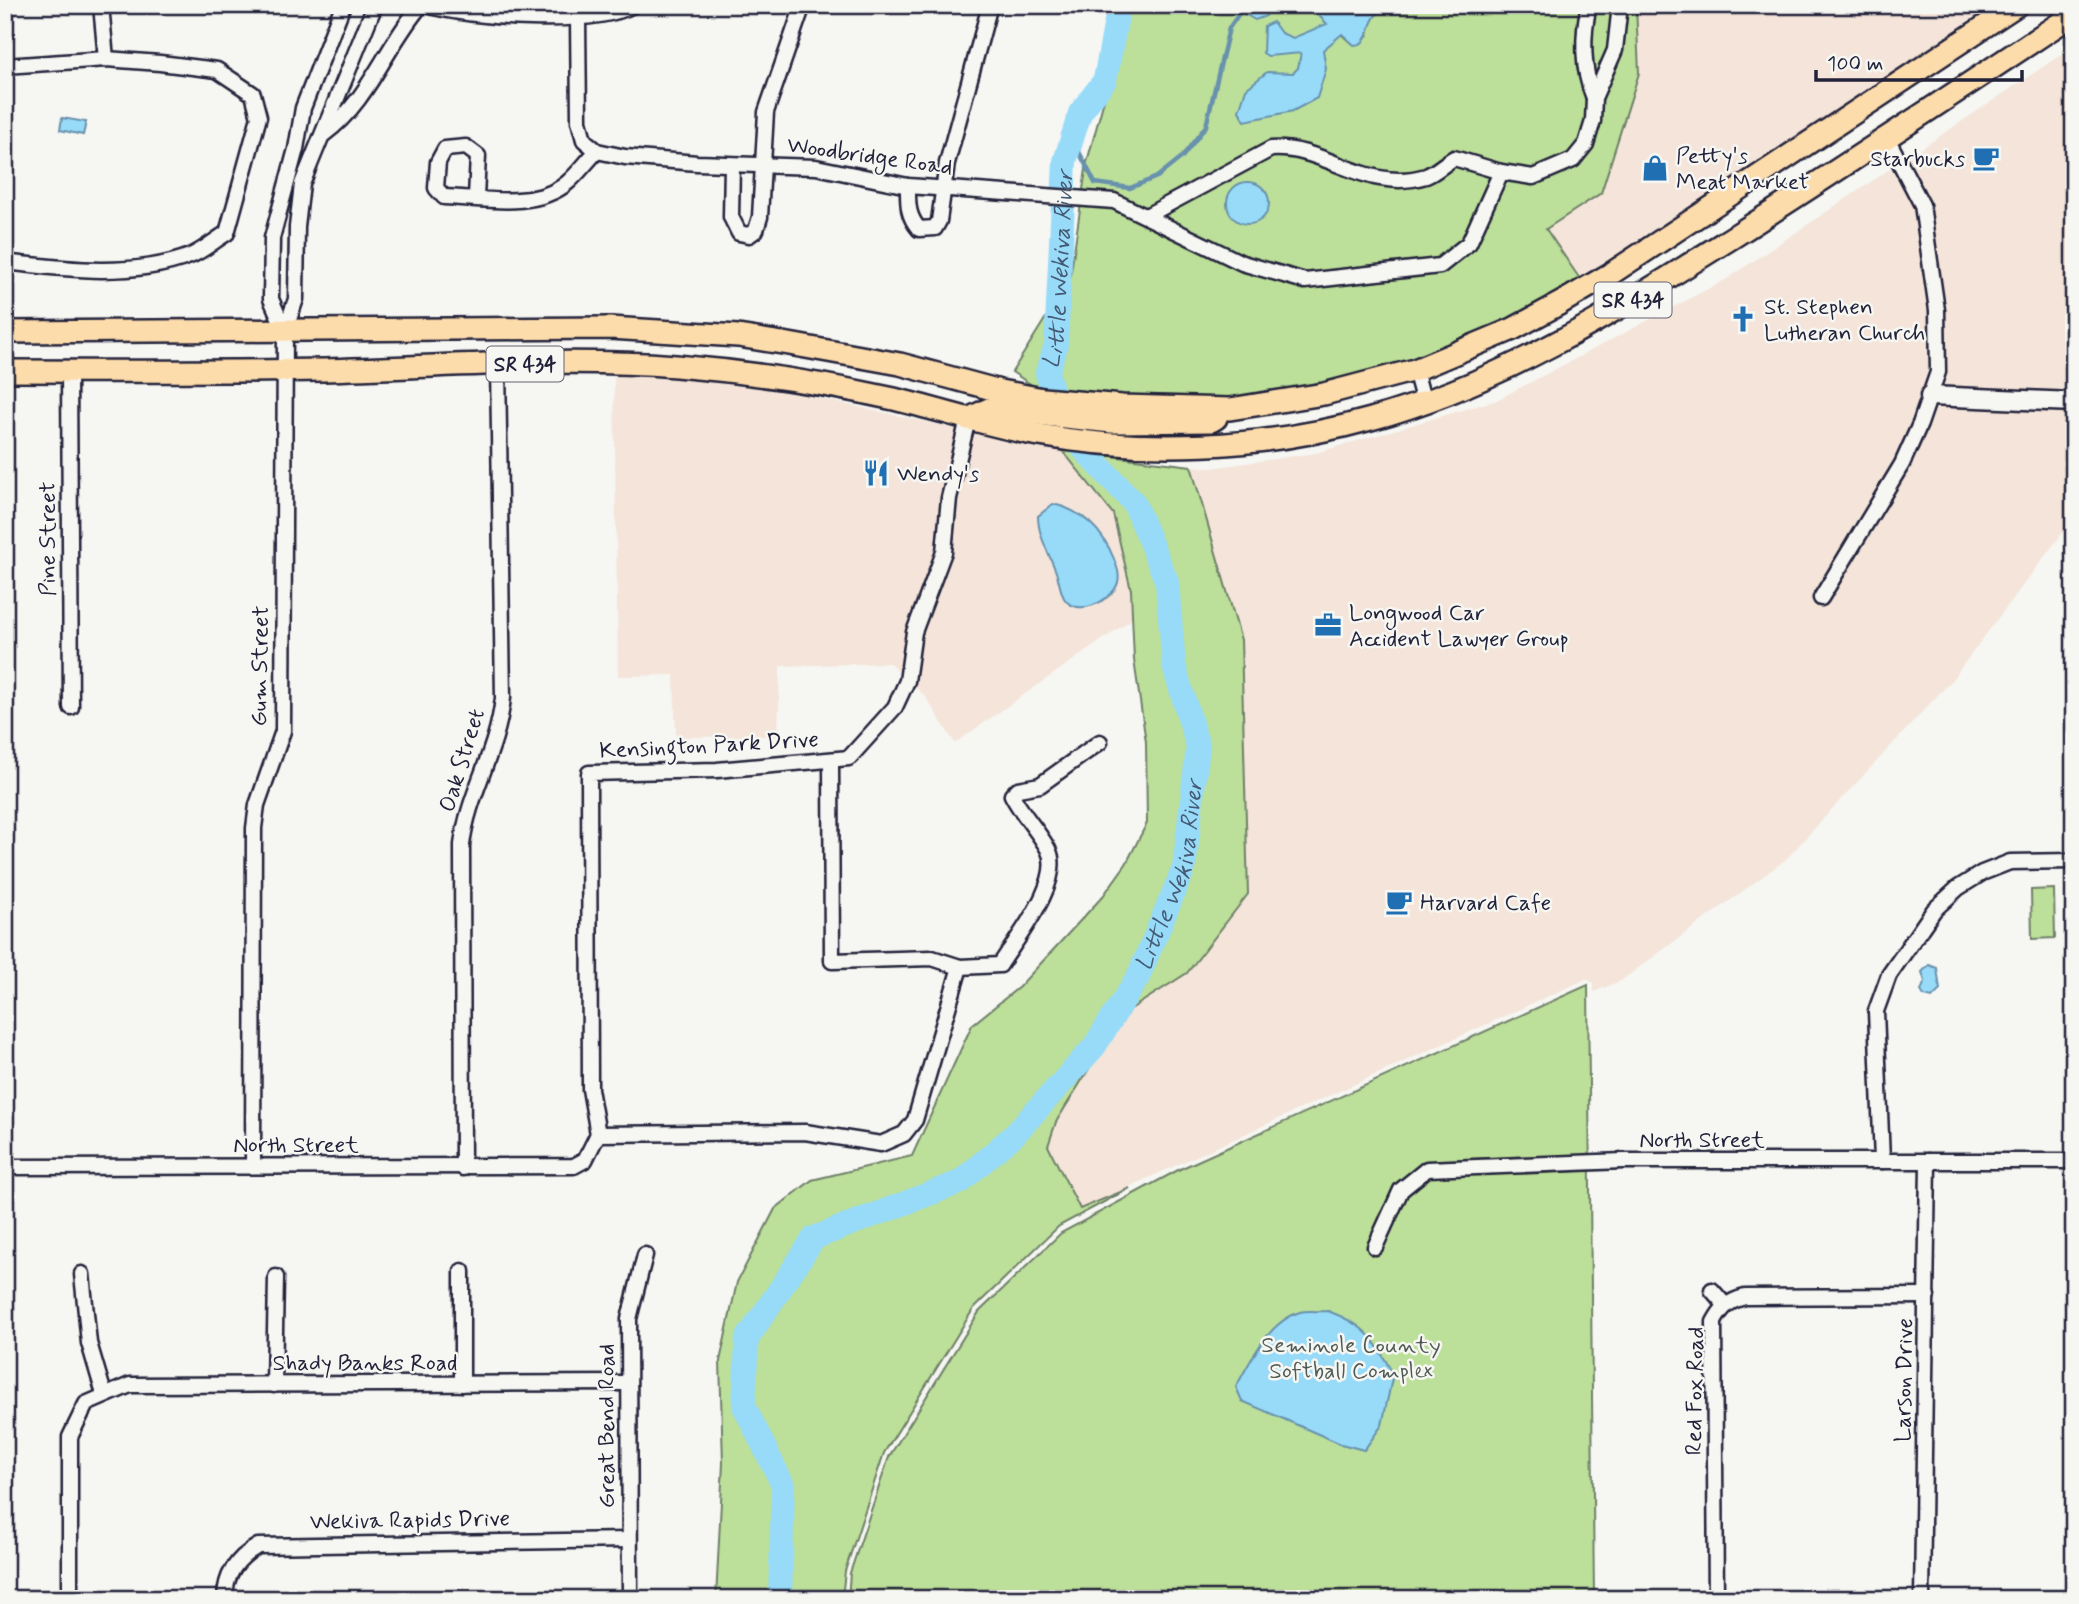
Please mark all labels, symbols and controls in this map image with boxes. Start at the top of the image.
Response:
scale bar [1816,38,2023,82]
text: 100 m [1827,50,1883,78]
street label: Woodbridge Road [785,131,954,185]
place label: Petty's Meat Market [1676,142,1809,198]
cafe icon: Starbucks [1971,143,2001,173]
place label: Starbucks [1870,145,1965,175]
shop icon: Petty's Meat Market [1640,153,1670,183]
water label: Little Wekiva River [1036,167,1082,372]
road number: SR 434 [1594,282,1672,318]
place label: St. Stephen Lutheran Church [1764,293,1925,349]
church icon: St. Stephen Lutheran Church [1728,304,1758,334]
road number: SR 434 [486,346,564,382]
restaurant icon: Wendy's [861,458,891,488]
place label: Wendy's [897,460,979,490]
street label: Pine Street [34,482,64,596]
place label: Longwood Car Accident Lawyer Group [1349,599,1569,655]
street label: Gum Street [245,605,277,727]
office icon: Longwood Car Accident Lawyer Group [1313,610,1343,640]
street label: Oak Street [433,705,493,816]
street label: Kensington Park Drive [599,725,820,769]
water label: Little Wekiva River [1129,775,1211,975]
cafe icon: Harvard Cafe [1384,887,1414,917]
place label: Harvard Cafe [1420,889,1551,919]
street label: North Street [1639,1126,1765,1156]
street label: North Street [233,1131,359,1161]
street label: Larson Drive [1889,1318,1921,1442]
street label: Red Fox Road [1680,1326,1712,1456]
park label: Seminole County Softball Complex [1261,1331,1441,1387]
street label: Great Bend Road [593,1344,623,1508]
street label: Shady Banks Road [273,1349,458,1379]
street label: Wekiva Rapids Drive [310,1504,510,1538]

